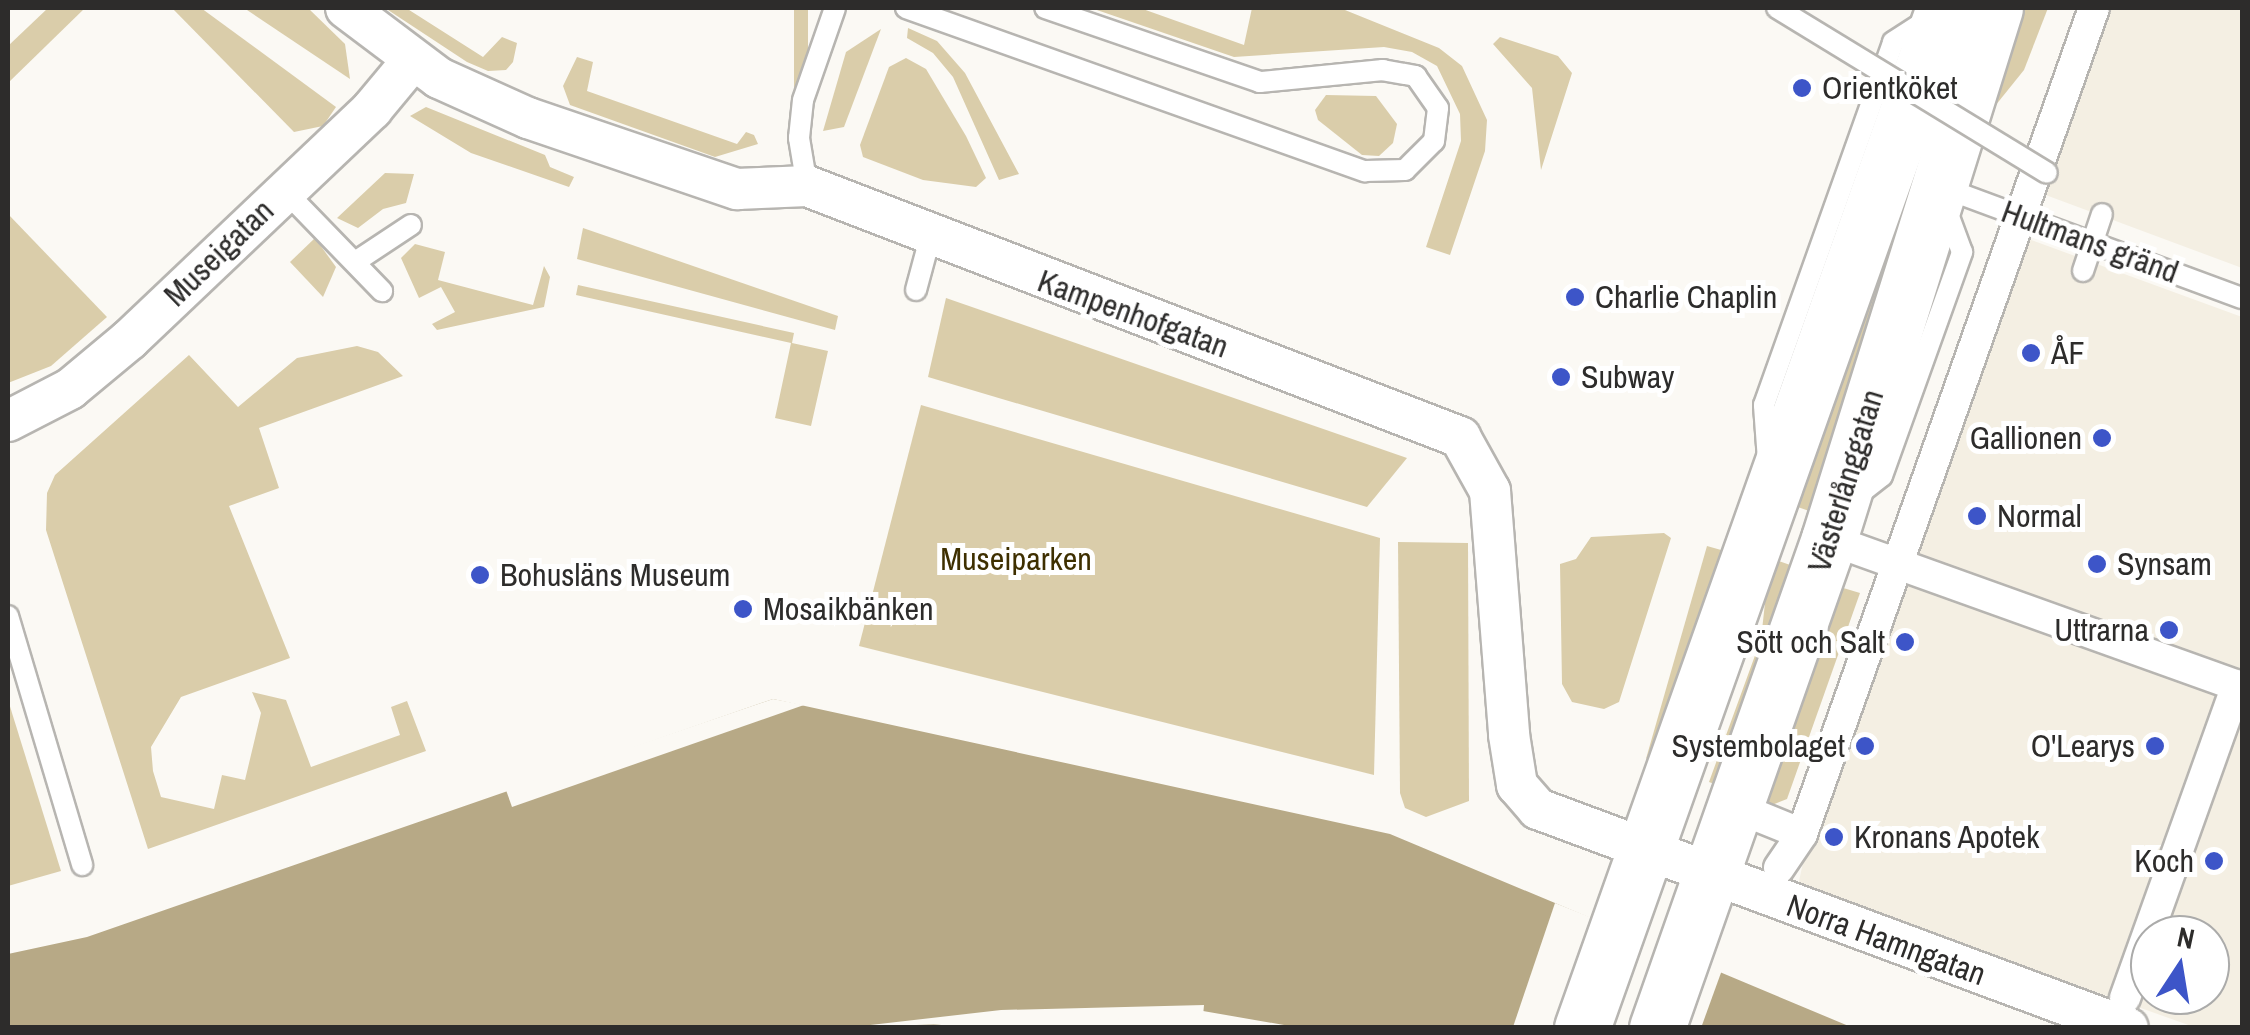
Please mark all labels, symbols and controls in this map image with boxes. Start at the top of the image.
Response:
place label: Orientköket [1822,69,1958,107]
marker: Orientköket [1791,77,1813,99]
street label: Museigatan [156,192,282,314]
street label: Hultmans gränd [1996,192,2184,292]
street label: Kampenhofgatan [1033,262,1233,366]
place label: Charlie Chaplin [1595,278,1777,316]
marker: Charlie Chaplin [1564,286,1586,308]
place label: ÅF [2051,334,2085,372]
marker: ÅF [2020,342,2042,364]
place label: Subway [1581,358,1674,396]
marker: Subway [1550,366,1572,388]
street label: Västerlånggatan [1800,385,1892,577]
place label: Gallionen [1970,419,2082,457]
marker: Gallionen [2091,427,2113,449]
place label: Normal [1997,497,2082,535]
marker: Normal [1966,505,1988,527]
park label: Museiparken [940,540,1092,578]
place label: Synsam [2117,545,2212,583]
marker: Synsam [2086,553,2108,575]
place label: Bohusläns Museum [500,556,730,594]
marker: Bohusläns Museum [469,564,491,586]
place label: Mosaikbänken [763,590,934,628]
marker: Mosaikbänken [732,598,754,620]
place label: Uttrarna [2054,611,2149,649]
marker: Uttrarna [2158,619,2180,641]
place label: Sött och Salt [1736,623,1885,661]
marker: Sött och Salt [1894,631,1916,653]
place label: Systembolaget [1671,727,1845,765]
place label: O'Learys [2031,727,2135,765]
marker: Systembolaget [1854,735,1876,757]
marker: O'Learys [2144,735,2166,757]
place label: Kronans Apotek [1854,818,2041,856]
marker: Kronans Apotek [1823,826,1845,848]
place label: Koch [2134,842,2194,880]
marker: Koch [2203,850,2225,872]
street label: Norra Hamngatan [1781,886,1991,994]
north arrow [2130,915,2230,1015]
text: N [2174,917,2198,958]

